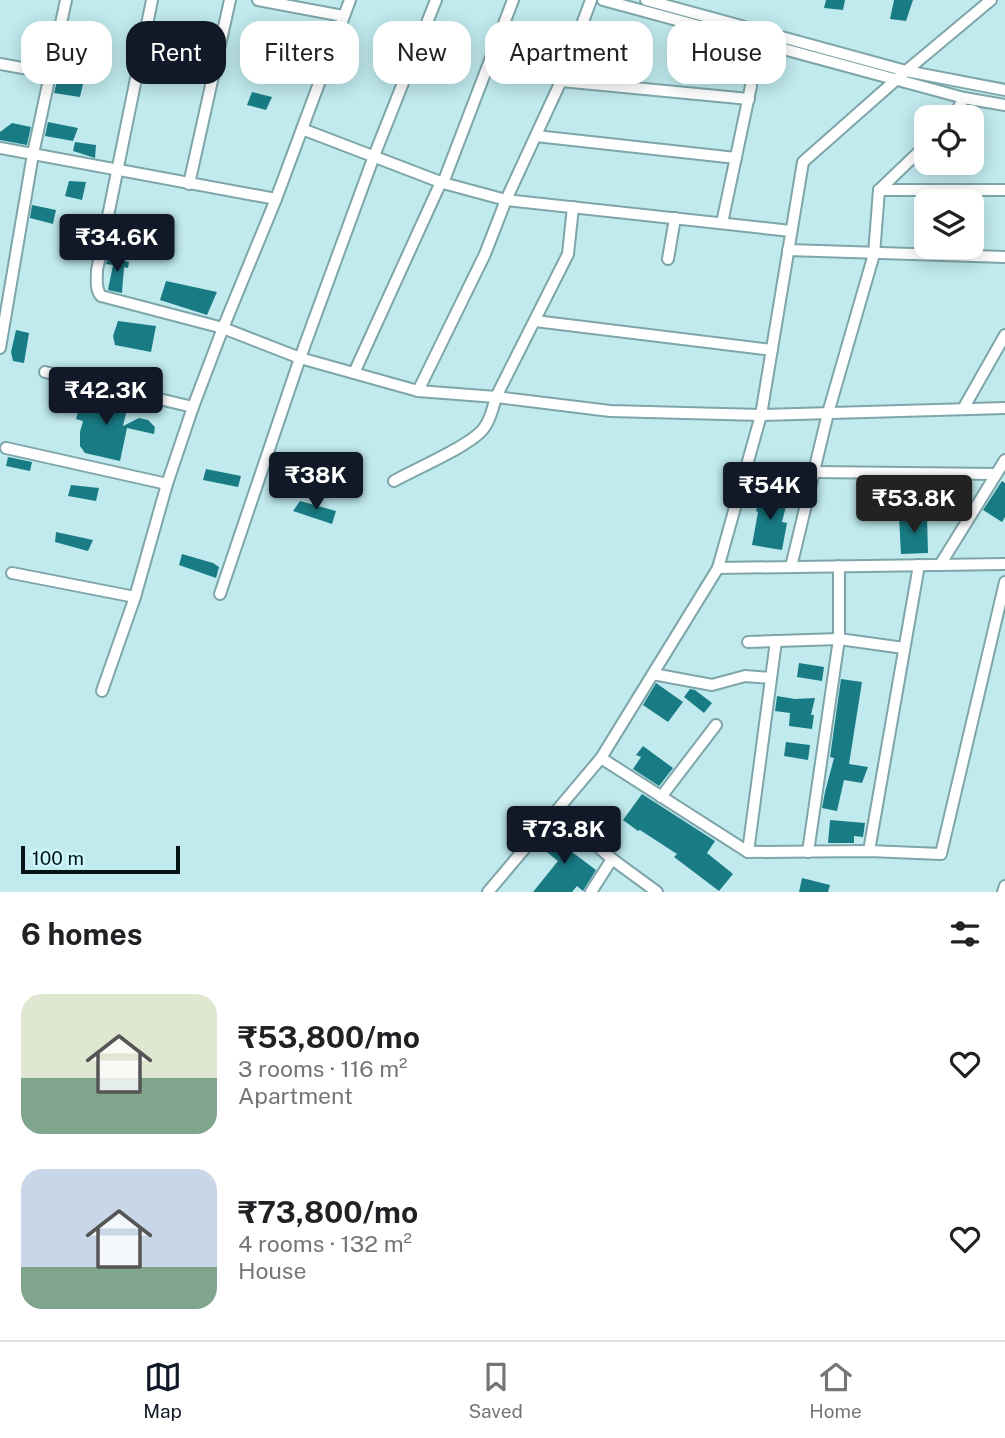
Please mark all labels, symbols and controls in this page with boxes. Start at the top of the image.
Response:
chip: Buy [21,21,112,84]
chip: Rent [126,21,226,84]
chip: Filters [240,21,359,84]
chip: New [373,21,471,84]
chip: Apartment [485,21,653,84]
chip: House [667,21,786,84]
map controls [914,105,984,259]
button: locate [914,105,984,175]
button: layers [914,189,984,259]
pin: ₹34.6K [60,215,174,274]
text: ₹34.6K [76,223,158,250]
pin: ₹42.3K [49,368,163,427]
text: ₹42.3K [65,376,147,403]
pin: ₹38K [275,452,357,512]
text: ₹38K [285,461,347,488]
pin: ₹54K [729,462,811,522]
text: ₹54K [739,471,801,498]
pin: ₹53.8K [857,476,971,535]
text: ₹53.8K [872,484,956,511]
pin: ₹73.8K [507,806,621,866]
text: ₹73.8K [523,815,605,842]
scale bar [21,843,180,875]
text: 100 m [32,847,84,869]
icon: filters [946,915,984,953]
text: 6 homes [21,916,143,952]
text: ₹53,800/mo [238,1019,420,1055]
icon: home [77,1022,161,1106]
icon: heart [946,1045,984,1083]
text: 3 rooms · 116 m² [238,1055,408,1082]
text: Apartment [238,1082,353,1109]
text: ₹73,800/mo [238,1194,418,1230]
icon: home [77,1197,161,1281]
icon: heart [946,1220,984,1258]
text: 4 rooms · 132 m² [238,1230,412,1257]
text: House [238,1257,306,1284]
tab: Map [143,1358,182,1422]
tab: Saved [468,1358,523,1422]
tab: Home [809,1358,862,1422]

